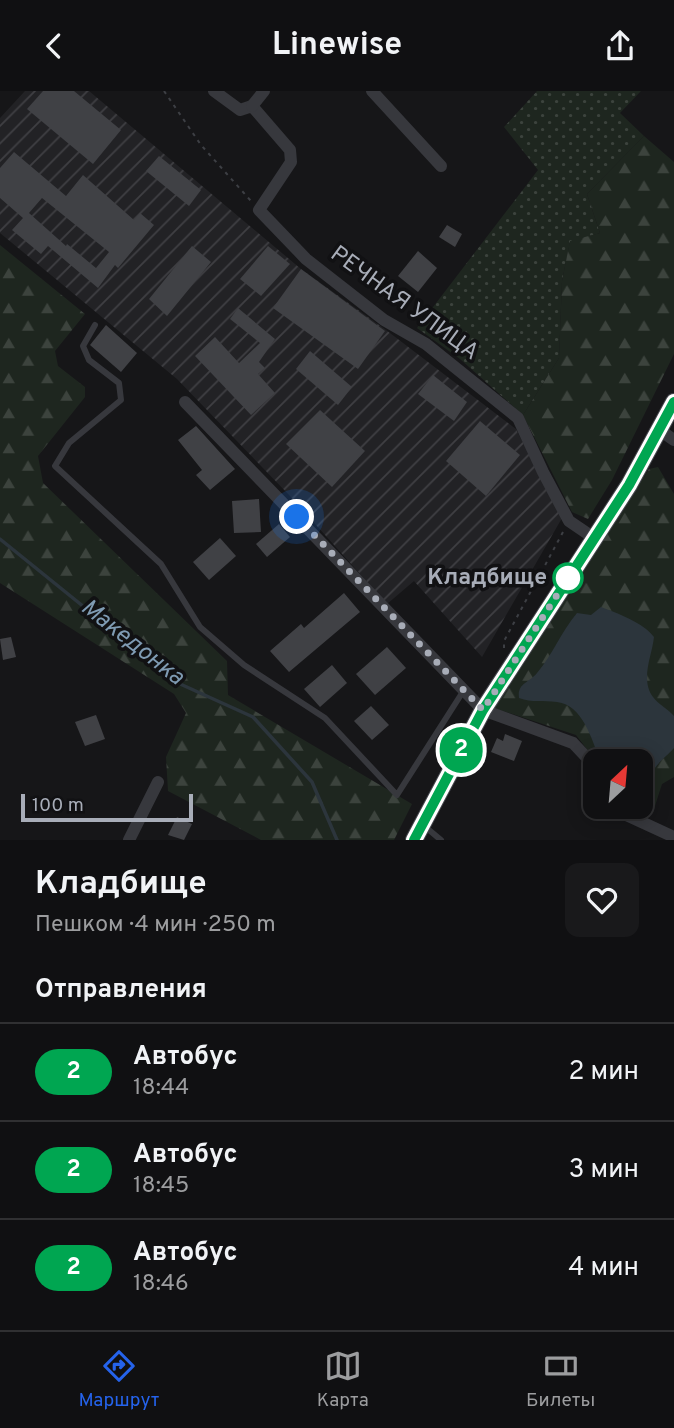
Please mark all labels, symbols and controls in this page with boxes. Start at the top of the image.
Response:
text: Linewise [272,26,402,66]
icon: back [35,27,73,65]
icon: share [601,27,639,65]
street label: РЕЧНАЯ УЛИЦА [324,240,484,368]
your location [279,499,314,534]
marker: Кладбище [553,563,583,593]
place label: Кладбище [427,564,547,593]
water label: Македонка [74,593,190,693]
line badge: 2 [438,727,484,773]
text: 2 [454,735,468,765]
north arrow [583,749,653,819]
map controls [583,749,653,819]
scale bar [21,791,192,823]
text: 100 m [32,794,84,818]
button: heart [565,863,639,937]
text: Кладбище [35,864,207,906]
text: Пешком · 4 мин · 250 m [35,911,276,940]
text: Отправления [35,974,207,1007]
text: Автобус [133,1041,238,1074]
text: 2 мин [568,1056,639,1089]
text: 2 [66,1057,81,1087]
text: 18:44 [133,1074,189,1103]
text: Автобус [133,1139,238,1172]
text: 3 мин [569,1154,639,1187]
text: 2 [66,1155,81,1185]
text: 18:45 [133,1172,189,1201]
text: Автобус [133,1237,238,1270]
text: 4 мин [568,1252,639,1285]
text: 2 [66,1253,81,1283]
text: 18:46 [133,1270,189,1299]
tab: Маршрут [79,1347,159,1413]
tab: Карта [317,1347,369,1413]
tab: Билеты [526,1347,595,1413]

